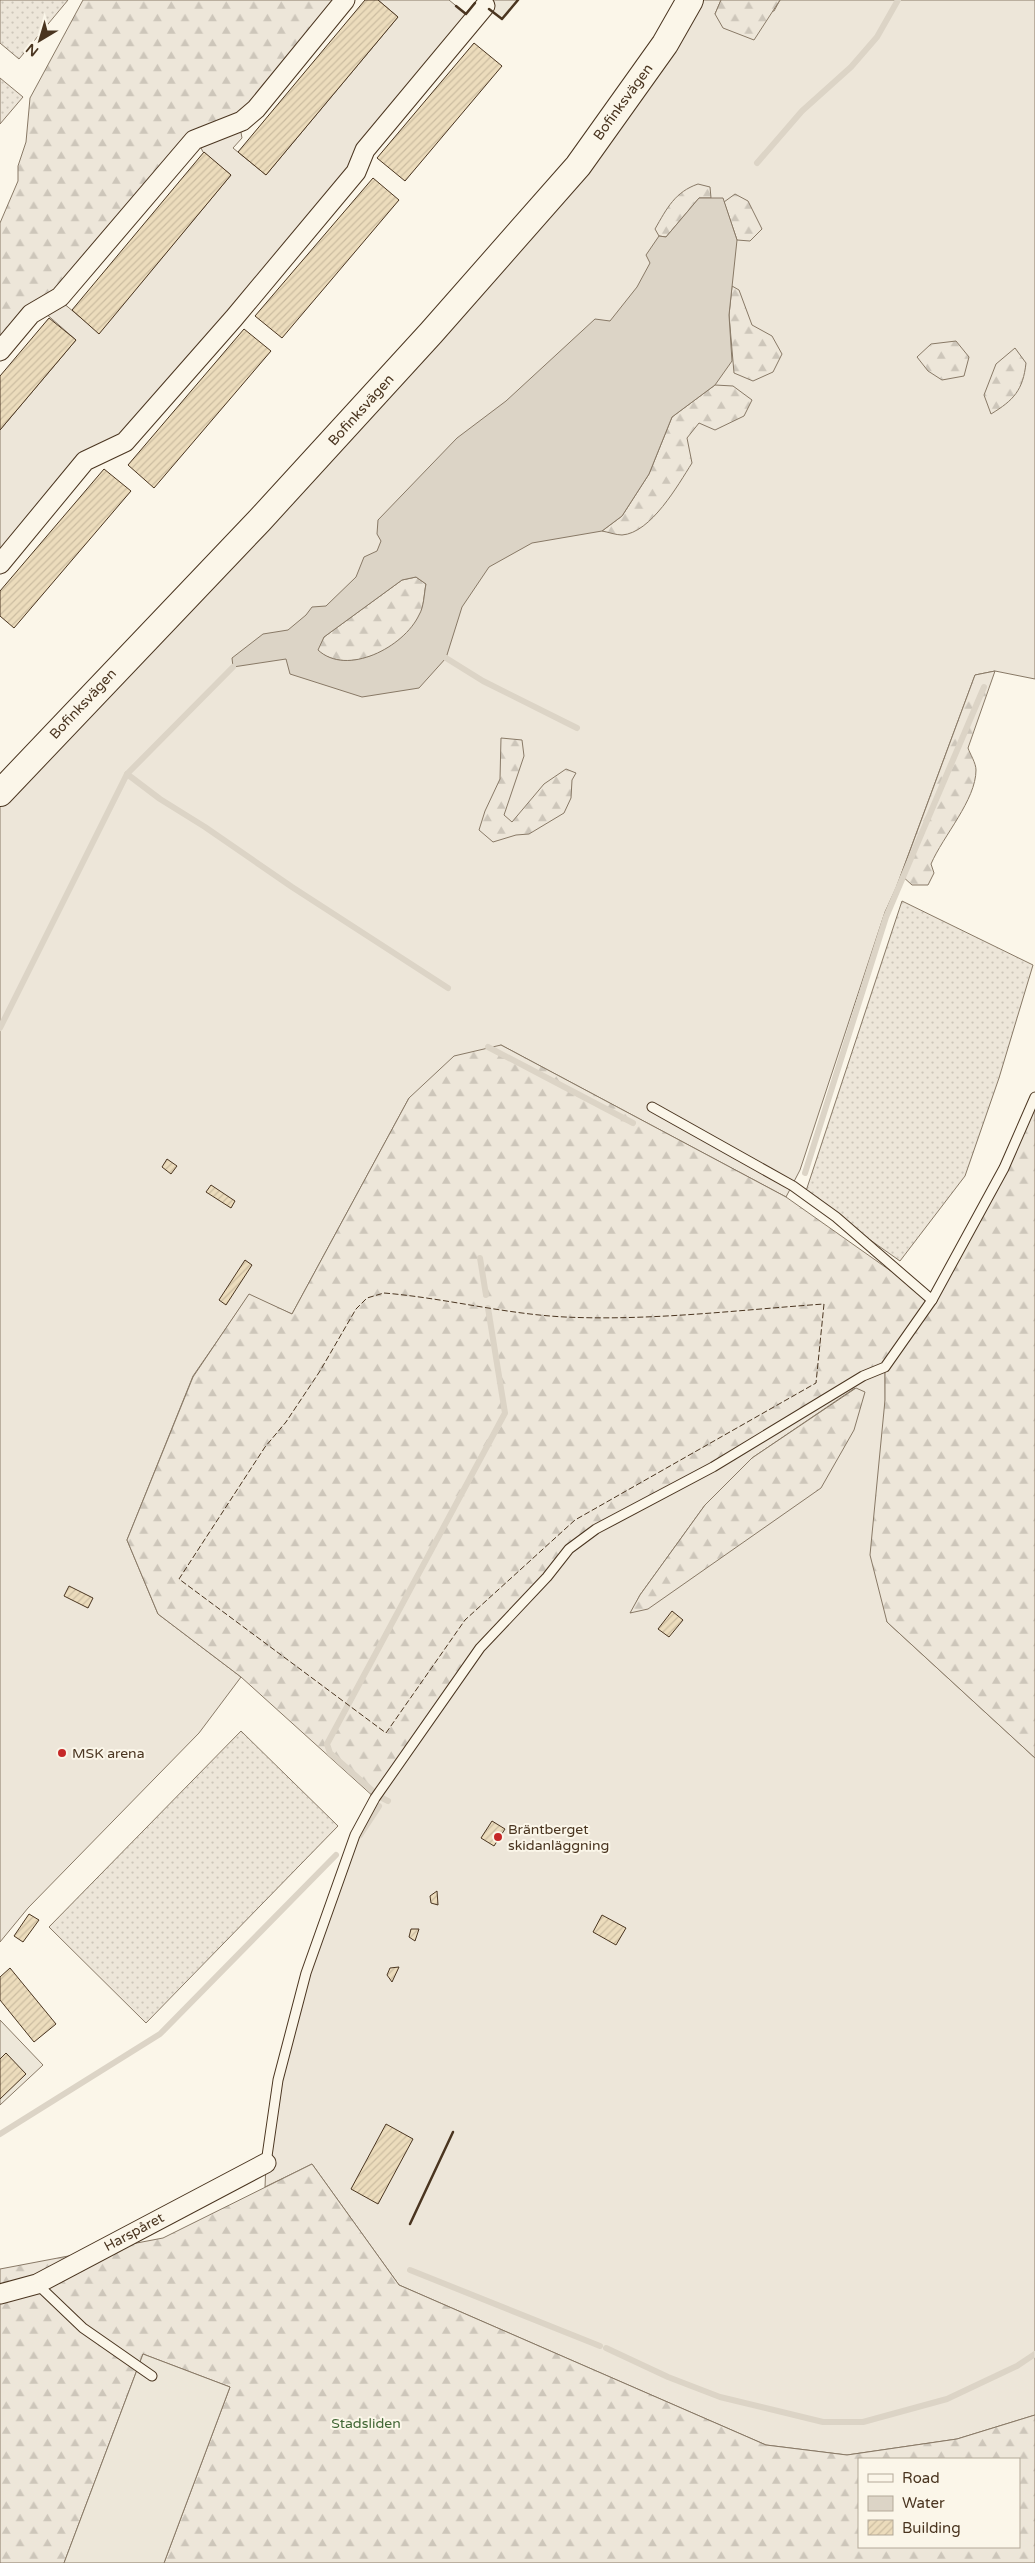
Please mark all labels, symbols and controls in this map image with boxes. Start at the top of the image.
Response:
north arrow [15,15,65,65]
text: N [23,40,42,60]
street label: Bofinksvägen [590,61,656,143]
street label: Bofinksvägen [324,371,398,449]
street label: Bofinksvägen [46,665,120,743]
place label: MSK arena [72,1745,145,1762]
marker: MSK arena [56,1747,68,1759]
place label: Bräntberget skidanläggning [508,1821,609,1854]
marker: Bräntberget skidanläggning [492,1831,504,1843]
street label: Harspåret [101,2209,168,2255]
park label: Stadsliden [331,2415,401,2432]
legend [858,2458,1020,2548]
text: Road [902,2469,940,2487]
text: Water [902,2494,945,2512]
text: Building [902,2519,961,2537]

